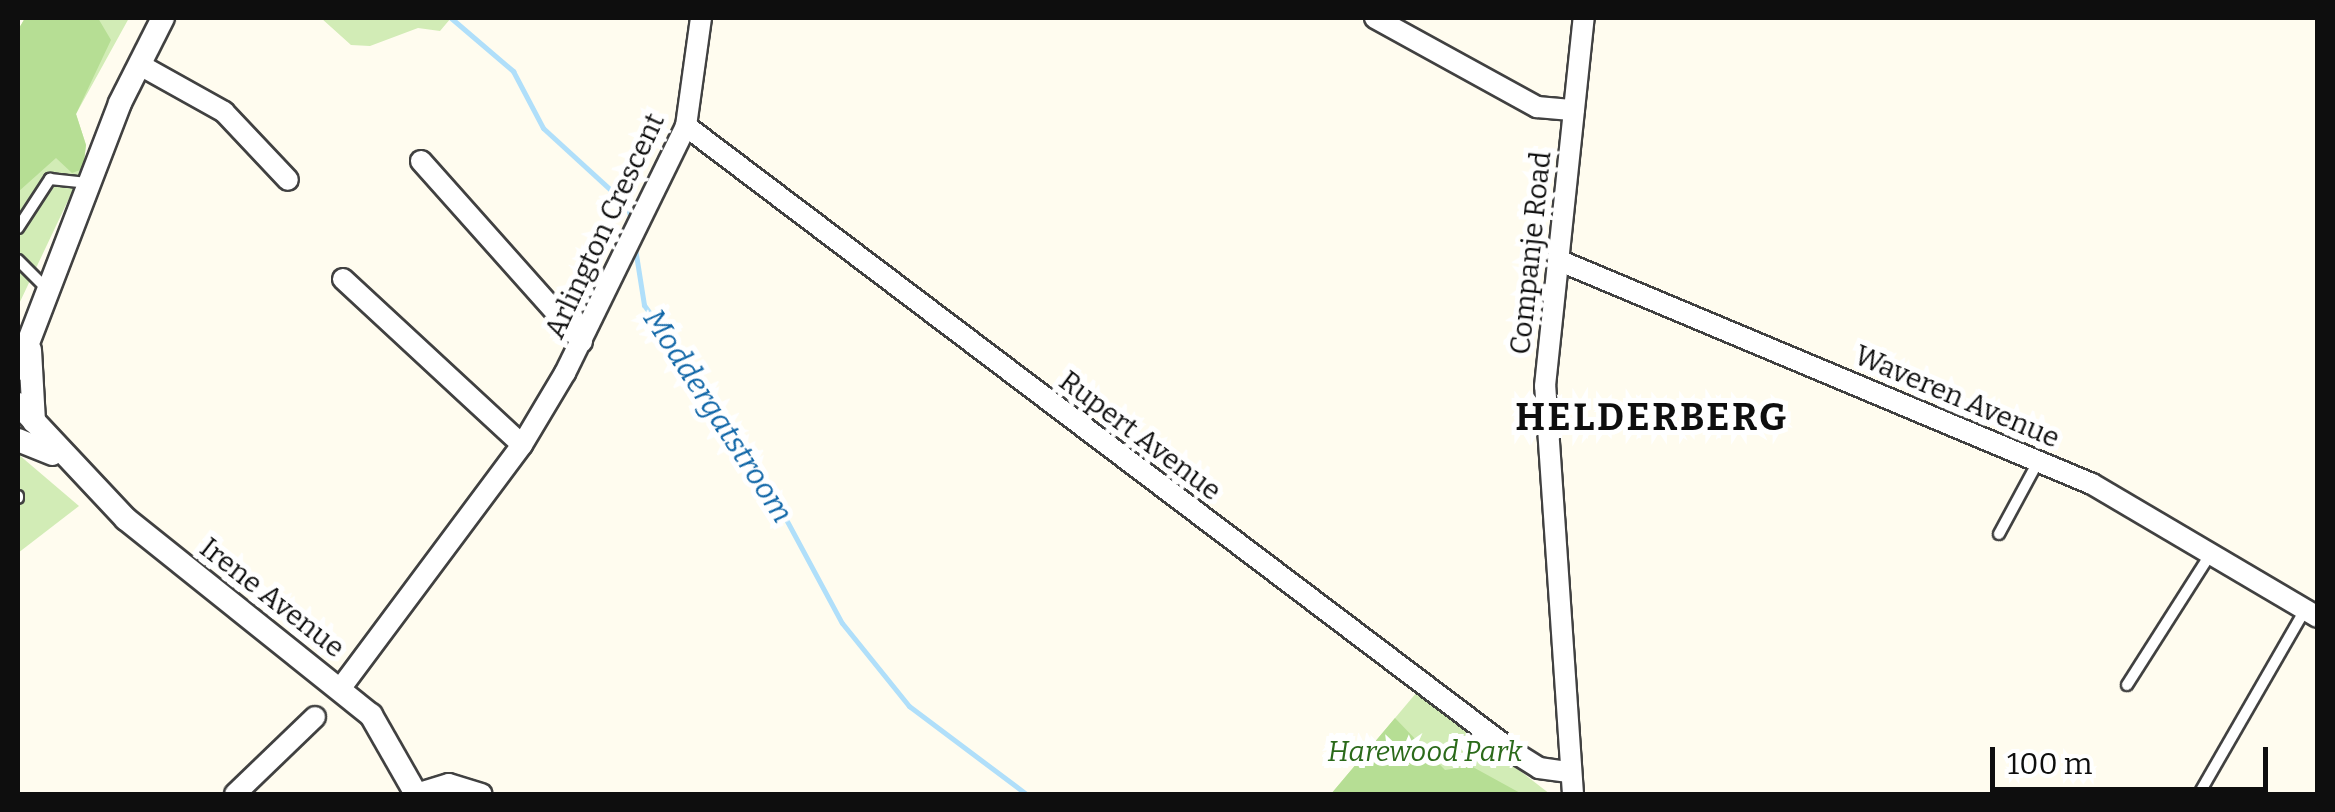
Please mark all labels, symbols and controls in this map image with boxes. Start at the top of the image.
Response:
street label: Arlington Crescent [538,108,672,344]
street label: Companje Road [1504,150,1558,356]
water label: Moddergatstroom [636,303,800,529]
street label: Waveren Avenue [1850,339,2064,455]
street label: Rupert Avenue [1052,364,1228,508]
district label: HELDERBERG [1515,395,1789,441]
street label: Irene Avenue [193,531,351,665]
scale bar [1995,727,2272,789]
park label: Harewood Park [1327,735,1523,769]
text: 100 m [2007,746,2092,782]

